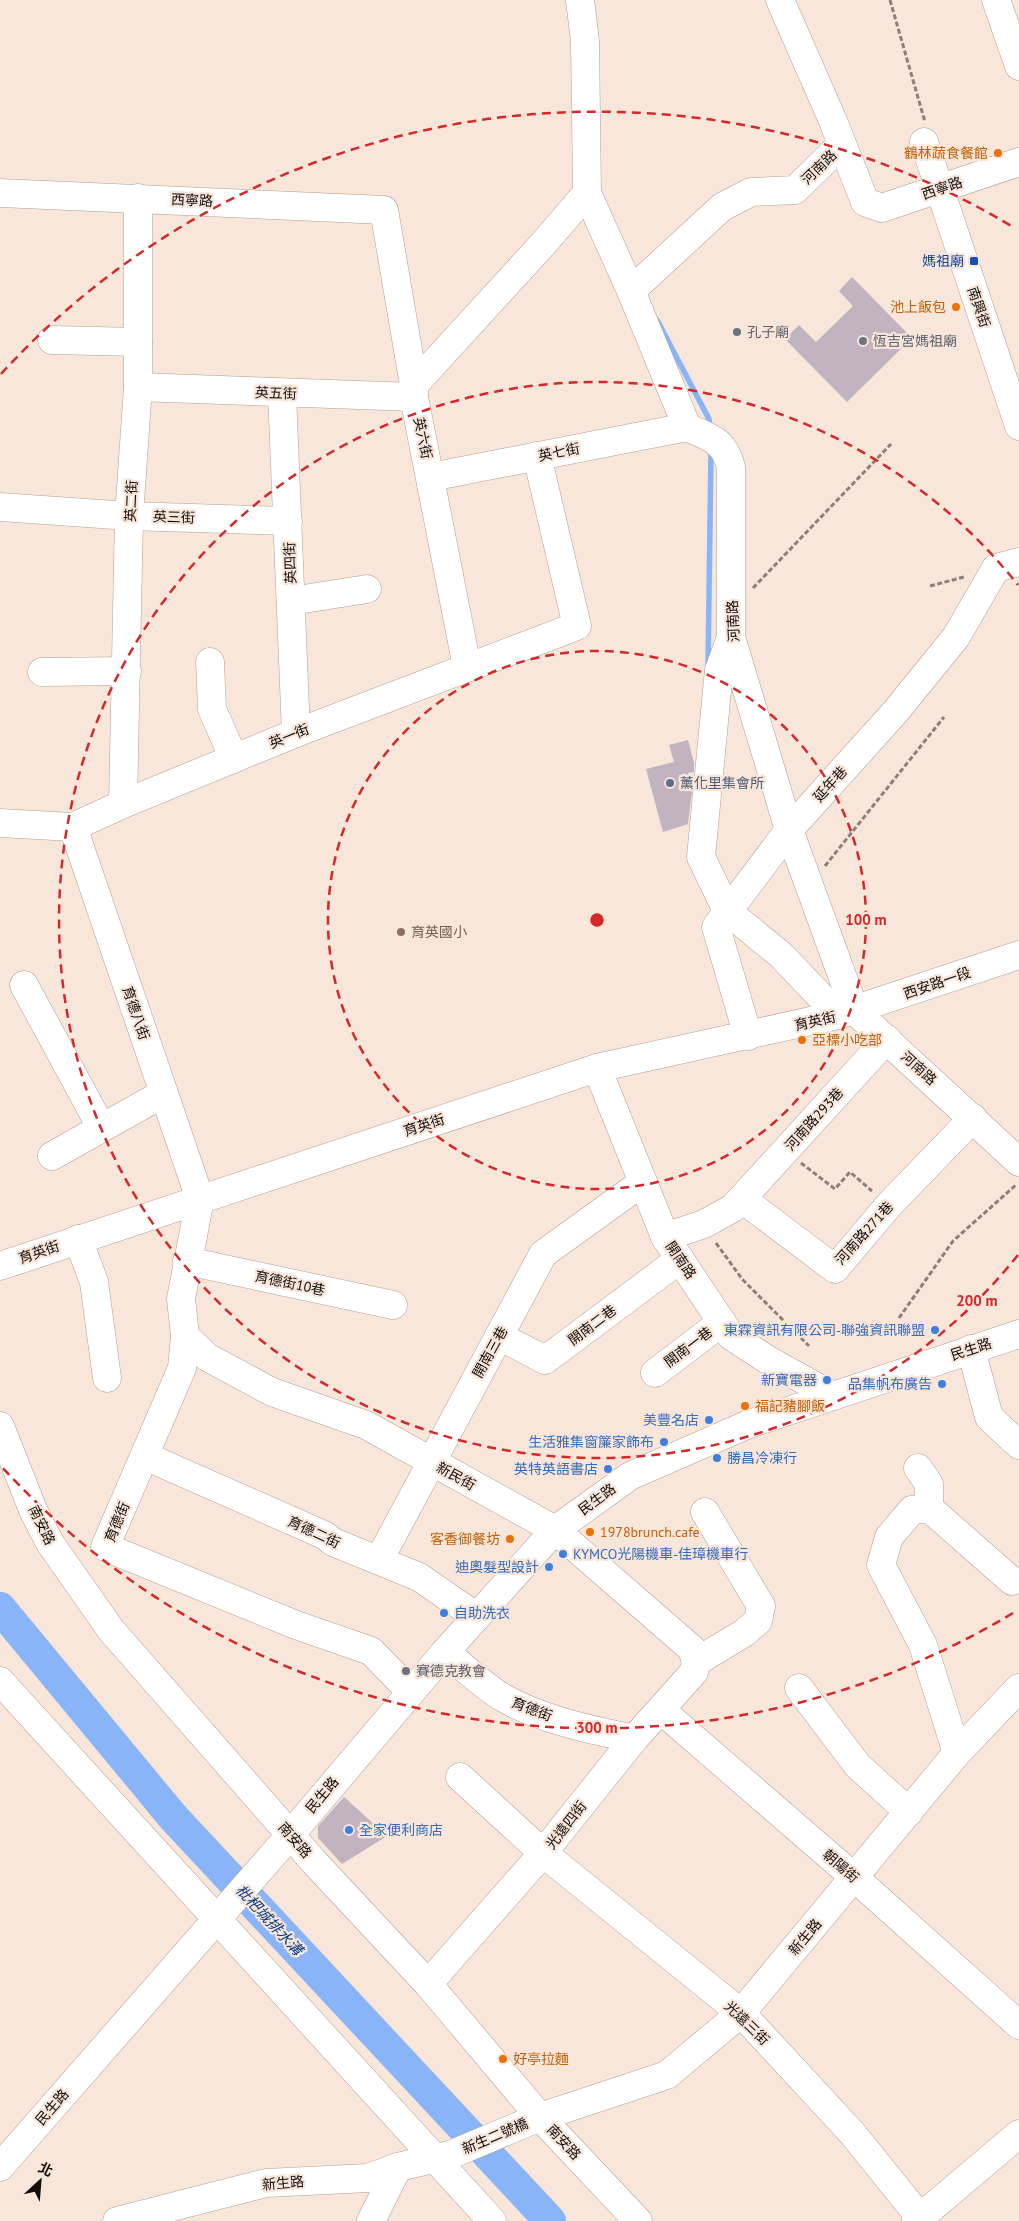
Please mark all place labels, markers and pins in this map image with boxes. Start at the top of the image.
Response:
place label: 鶴林蔬食餐館 [904,144,988,162]
marker: 鶴林蔬食餐館 [992,147,1004,159]
place label: 媽祖廟 [922,252,964,270]
marker: 媽祖廟 [968,255,980,267]
place label: 池上飯包 [890,298,946,316]
marker: 池上飯包 [950,301,962,313]
place label: 孔子廟 [747,323,789,341]
marker: 孔子廟 [731,326,743,338]
place label: 恆吉宮媽祖廟 [873,332,957,350]
marker: 恆吉宮媽祖廟 [857,335,869,347]
place label: 薰化里集會所 [680,774,764,792]
marker: 薰化里集會所 [664,777,676,789]
centre of rings [588,911,606,929]
place label: 育英國小 [411,923,467,941]
marker: 育英國小 [395,926,407,938]
place label: 亞標小吃部 [812,1031,882,1049]
marker: 亞標小吃部 [796,1034,808,1046]
place label: 東霖資訊有限公司-聯強資訊聯盟 [724,1321,925,1339]
marker: 東霖資訊有限公司-聯強資訊聯盟 [929,1324,941,1336]
place label: 新寶電器 [761,1371,817,1389]
marker: 新寶電器 [821,1374,833,1386]
place label: 品集帆布廣告 [848,1375,932,1393]
marker: 品集帆布廣告 [936,1378,948,1390]
place label: 福記豬腳飯 [755,1397,825,1415]
marker: 福記豬腳飯 [739,1400,751,1412]
place label: 美豐名店 [643,1411,699,1429]
marker: 美豐名店 [703,1414,715,1426]
place label: 生活雅集窗簾家飾布 [528,1433,654,1451]
marker: 生活雅集窗簾家飾布 [658,1436,670,1448]
place label: 勝昌冷凍行 [727,1449,797,1467]
marker: 勝昌冷凍行 [711,1452,723,1464]
place label: 英特英語書店 [514,1460,598,1478]
marker: 英特英語書店 [602,1463,614,1475]
place label: 1978brunch.cafe [600,1523,700,1541]
marker: 1978brunch.cafe [584,1526,596,1538]
place label: 客香御餐坊 [430,1530,500,1548]
marker: 客香御餐坊 [504,1533,516,1545]
place label: KYMCO光陽機車-佳璋機車行 [573,1545,748,1563]
marker: KYMCO光陽機車-佳璋機車行 [557,1548,569,1560]
place label: 迪奧髮型設計 [455,1558,539,1576]
marker: 迪奧髮型設計 [543,1561,555,1573]
place label: 自助洗衣 [454,1604,510,1622]
marker: 自助洗衣 [438,1607,450,1619]
place label: 賽德克教會 [416,1662,486,1680]
marker: 賽德克教會 [400,1665,412,1677]
place label: 全家便利商店 [359,1821,443,1839]
marker: 全家便利商店 [343,1824,355,1836]
place label: 好亭拉麵 [513,2050,569,2068]
marker: 好亭拉麵 [497,2053,509,2065]

